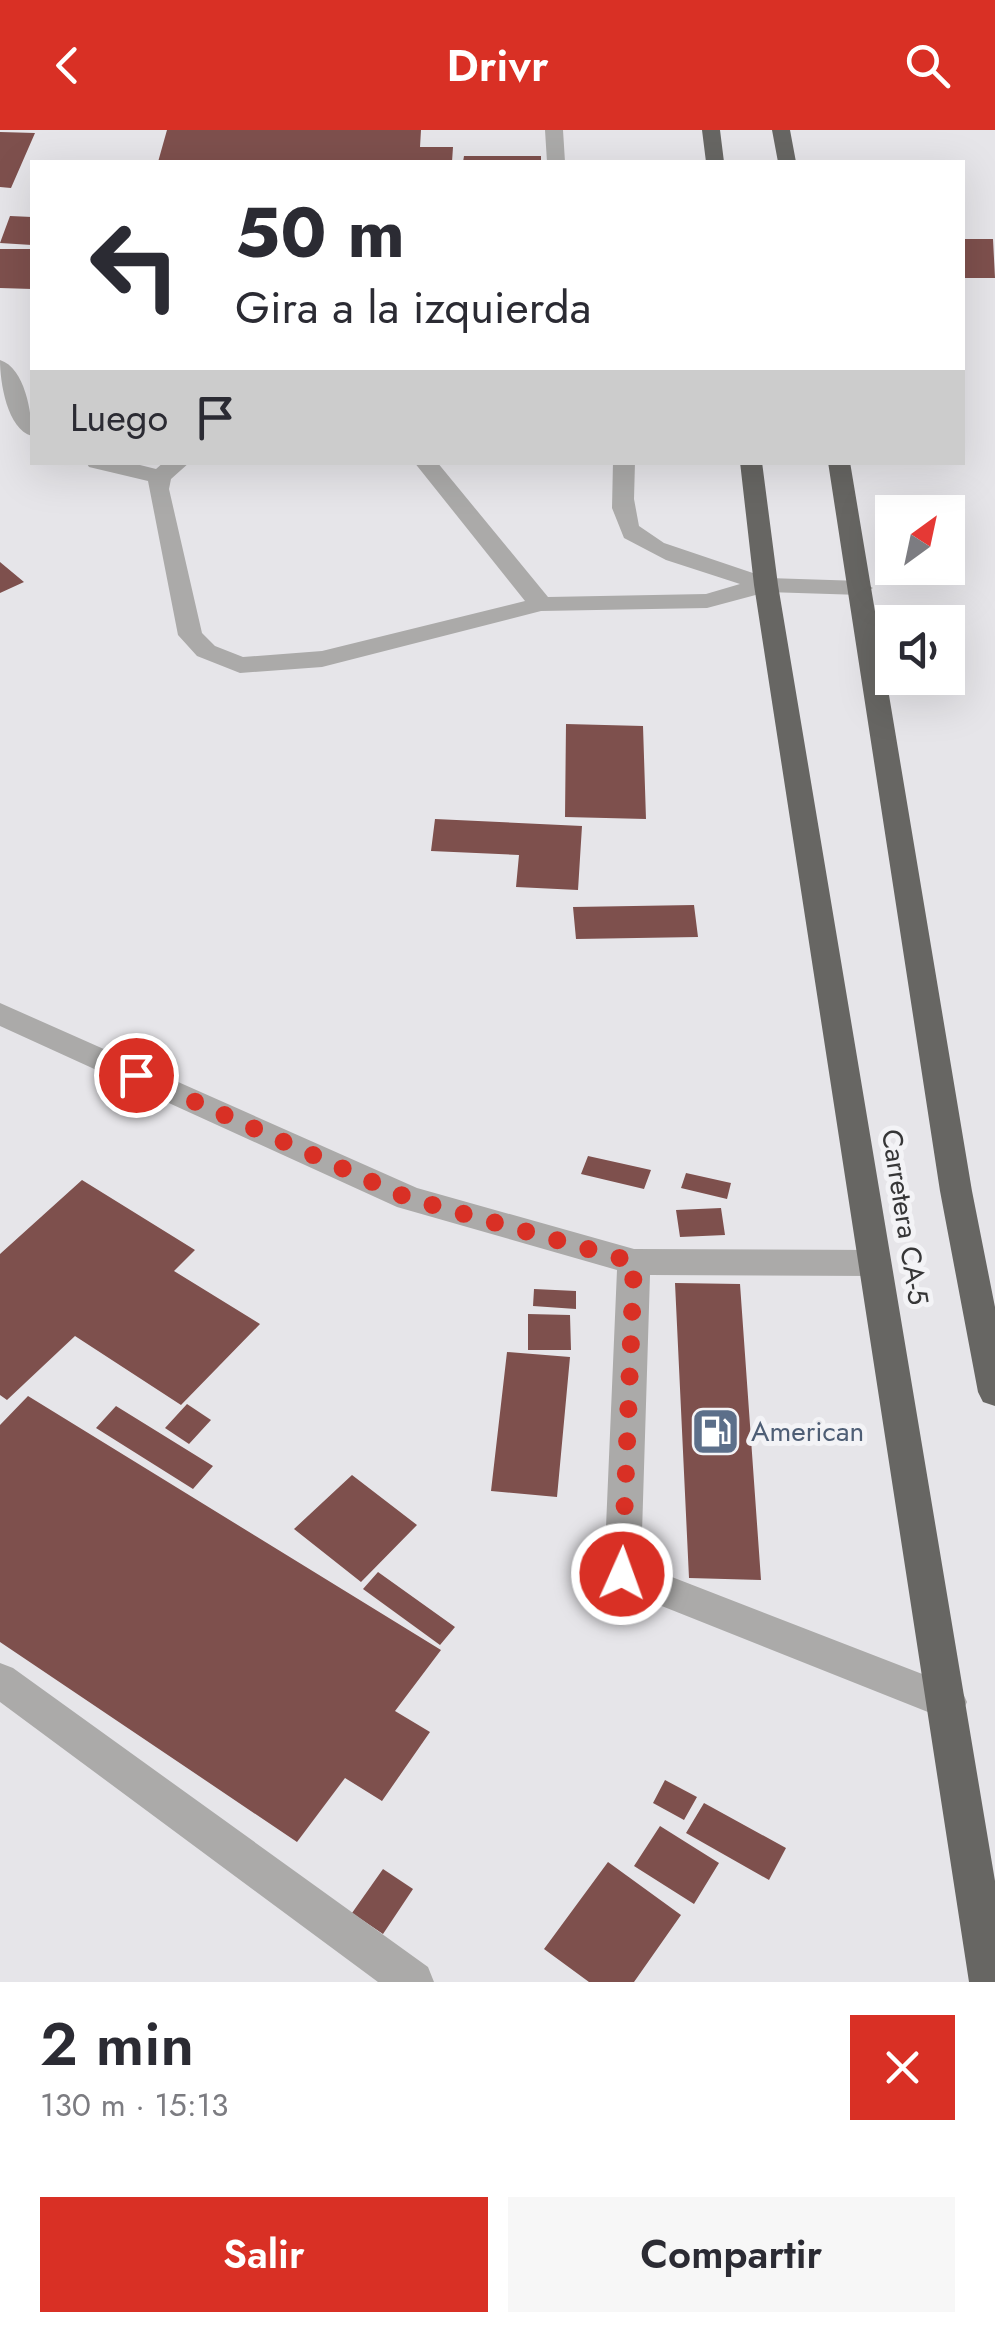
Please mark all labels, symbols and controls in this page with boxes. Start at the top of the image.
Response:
text: Drivr [446,33,549,98]
icon: back [40,38,95,93]
icon: search [900,38,955,93]
text: 50 m [235,182,405,283]
icon: left [70,200,200,330]
text: Gira a la izquierda [235,275,591,340]
text: Luego [70,390,168,445]
icon: arrive [188,390,243,445]
north arrow [875,495,965,585]
map controls [875,495,965,695]
button: sound [875,605,965,695]
pin [94,1033,179,1118]
icon: arrive [109,1048,164,1103]
street label: Carretera CA-5 [871,1126,939,1308]
fuel station icon: American [690,1405,742,1457]
place label: American [751,1411,864,1452]
position arrow [570,1522,674,1626]
text: 2 min [40,2001,194,2088]
button: close [850,2015,955,2120]
text: 130 m · 15:13 [40,2082,228,2128]
button: Salir [40,2197,488,2312]
button: Compartir [508,2197,955,2312]

